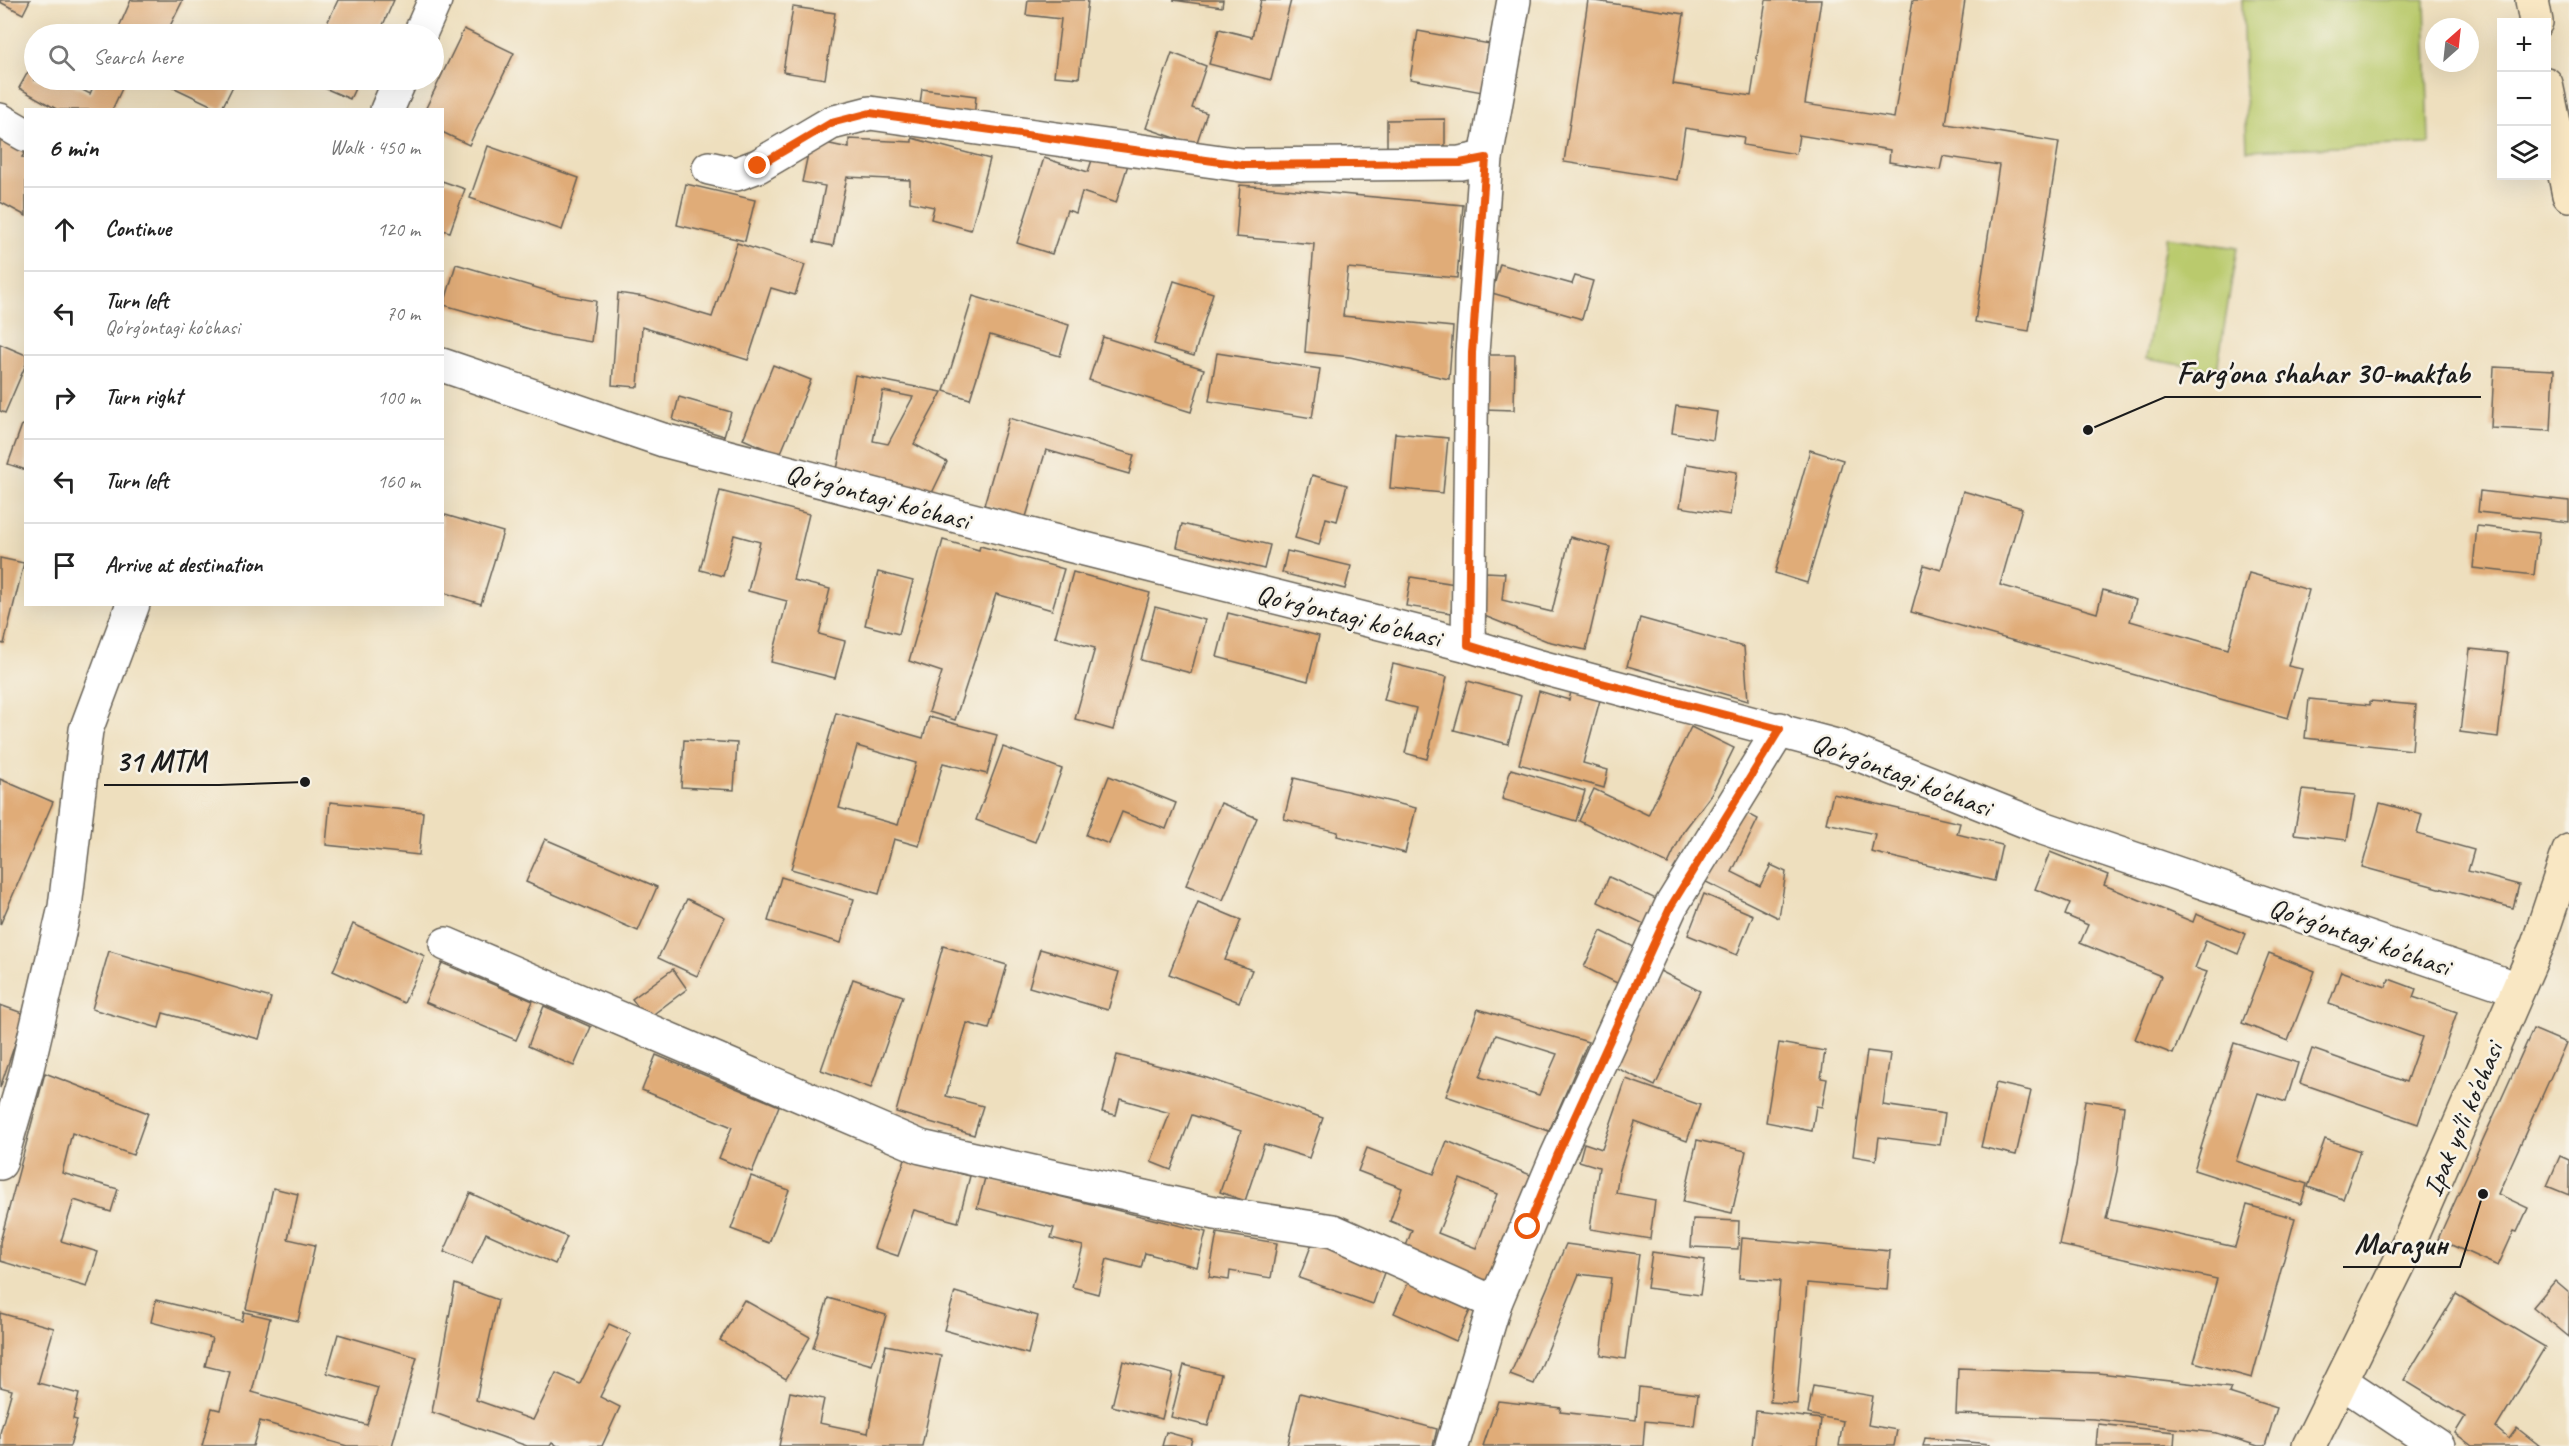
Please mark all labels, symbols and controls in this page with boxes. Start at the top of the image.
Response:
north arrow [2425,18,2479,72]
map controls [2497,18,2551,180]
button: + [2497,18,2551,72]
search box [24,24,444,90]
icon: search [45,41,78,74]
text: Search here [93,43,183,71]
button: − [2497,72,2551,126]
button: layers [2497,126,2551,180]
text: 6 min [48,131,98,164]
text: Walk · 450 m [330,135,420,160]
route end [744,152,770,178]
icon: ahead [48,213,81,246]
text: Continue [105,215,171,243]
text: 120 m [377,217,420,242]
text: Turn left [105,287,169,315]
icon: left [48,297,81,330]
text: 70 m [386,301,420,326]
text: Qo'rg'ontagi ko'chasi [105,315,240,340]
callout: Farg'ona shahar 30-maktab [2165,349,2481,397]
text: Farg'ona shahar 30-maktab [2177,354,2472,392]
icon: right [48,381,81,414]
text: Turn right [105,383,182,411]
text: 100 m [377,385,420,410]
street label: Qo'rg'ontagi ko'chasi [782,455,977,539]
icon: left [48,465,81,498]
text: Turn left [105,467,169,495]
text: 160 m [377,469,420,494]
icon: arrive [48,549,81,582]
text: Arrive at destination [105,551,262,579]
street label: Qo'rg'ontagi ko'chasi [1253,576,1448,656]
street label: Qo'rg'ontagi ko'chasi [1807,724,2000,826]
callout: 31 MTM [104,737,219,785]
text: 31 MTM [116,742,209,780]
street label: Qo'rg'ontagi ko'chasi [2265,889,2458,985]
street label: Ipak yo'li ko'chasi [2414,1034,2512,1201]
route start [1514,1213,1540,1239]
callout: Магазин [2343,1219,2460,1267]
text: Магазин [2354,1225,2450,1264]

